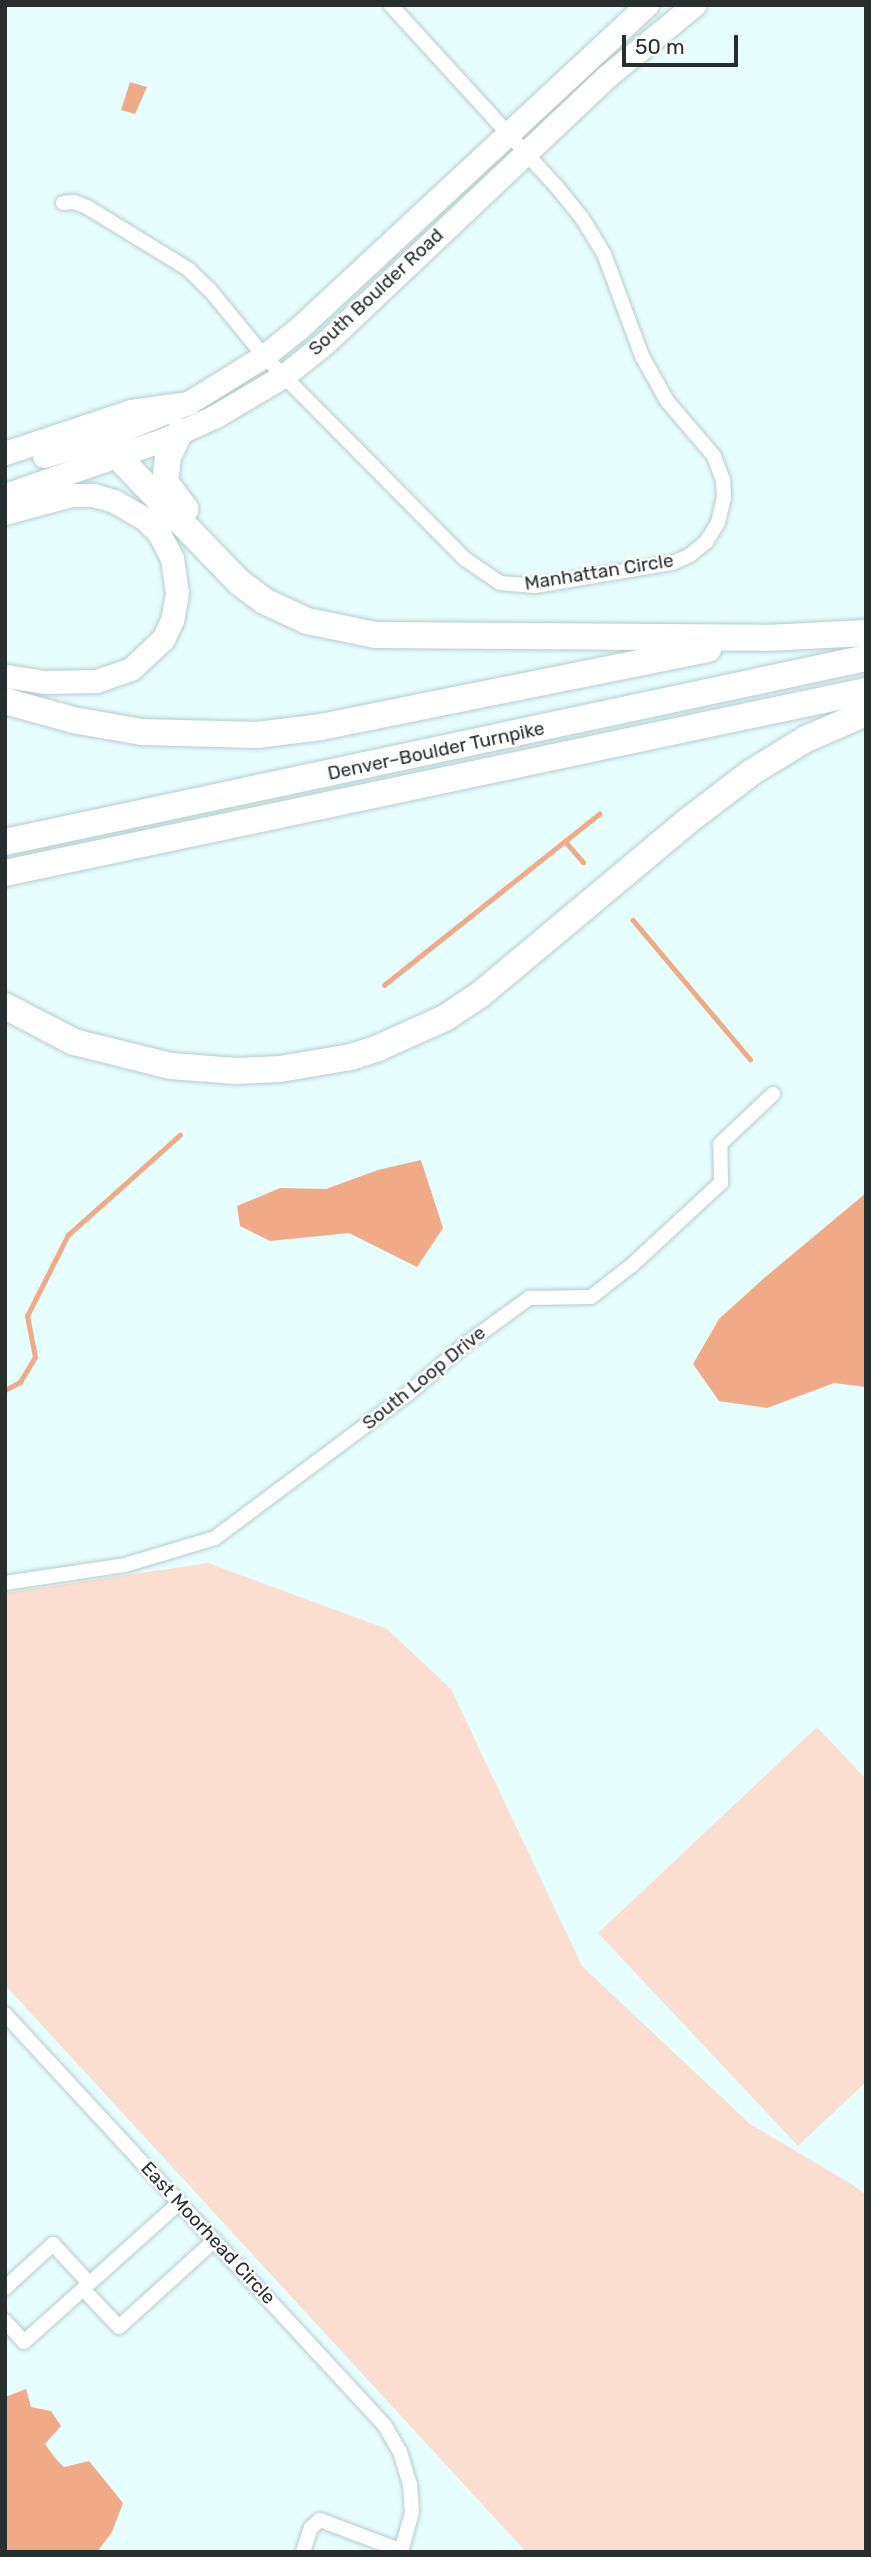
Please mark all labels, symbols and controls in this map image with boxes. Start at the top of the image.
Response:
scale bar [626,21,742,65]
text: 50 m [635,34,685,59]
street label: South Boulder Road [304,224,448,360]
street label: Manhattan Circle [523,549,675,595]
street label: Denver–Boulder Turnpike [325,717,547,785]
street label: South Loop Drive [358,1321,490,1435]
street label: East Moorhead Circle [136,2157,280,2309]

